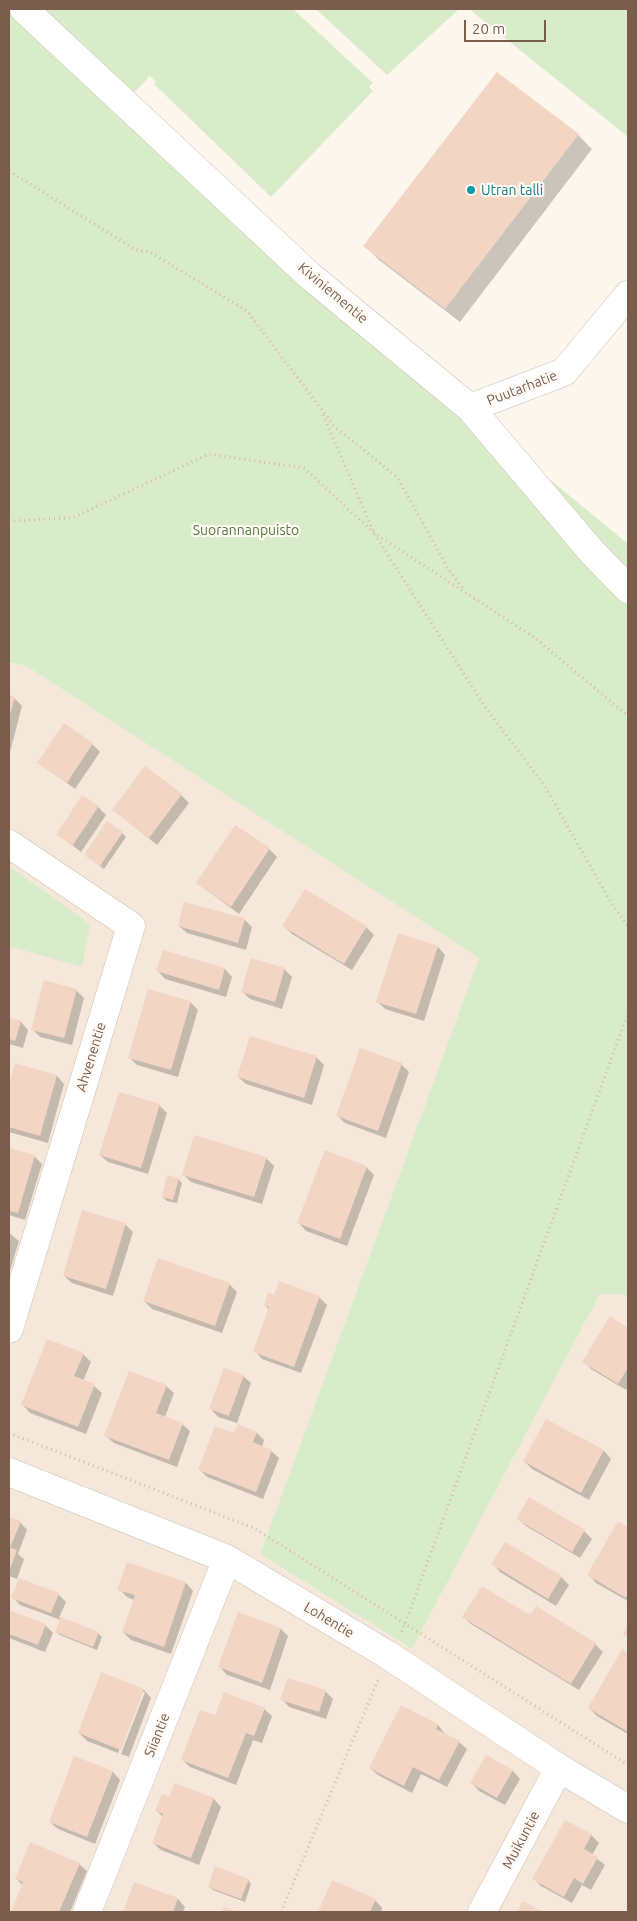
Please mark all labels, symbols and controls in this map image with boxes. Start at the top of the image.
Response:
scale bar [467,10,550,42]
text: 20 m [472,20,505,37]
place label: Utran talli [481,182,543,198]
marker: Utran talli [465,184,477,196]
street label: Kiviniementie [295,259,371,327]
street label: Puutarhatie [484,367,560,409]
park label: Suorannanpuisto [193,522,299,538]
street label: Ahvenentie [72,1020,110,1094]
street label: Lohentie [301,1598,357,1642]
street label: Siiantie [141,1711,173,1759]
street label: Muikuntie [499,1808,543,1872]

